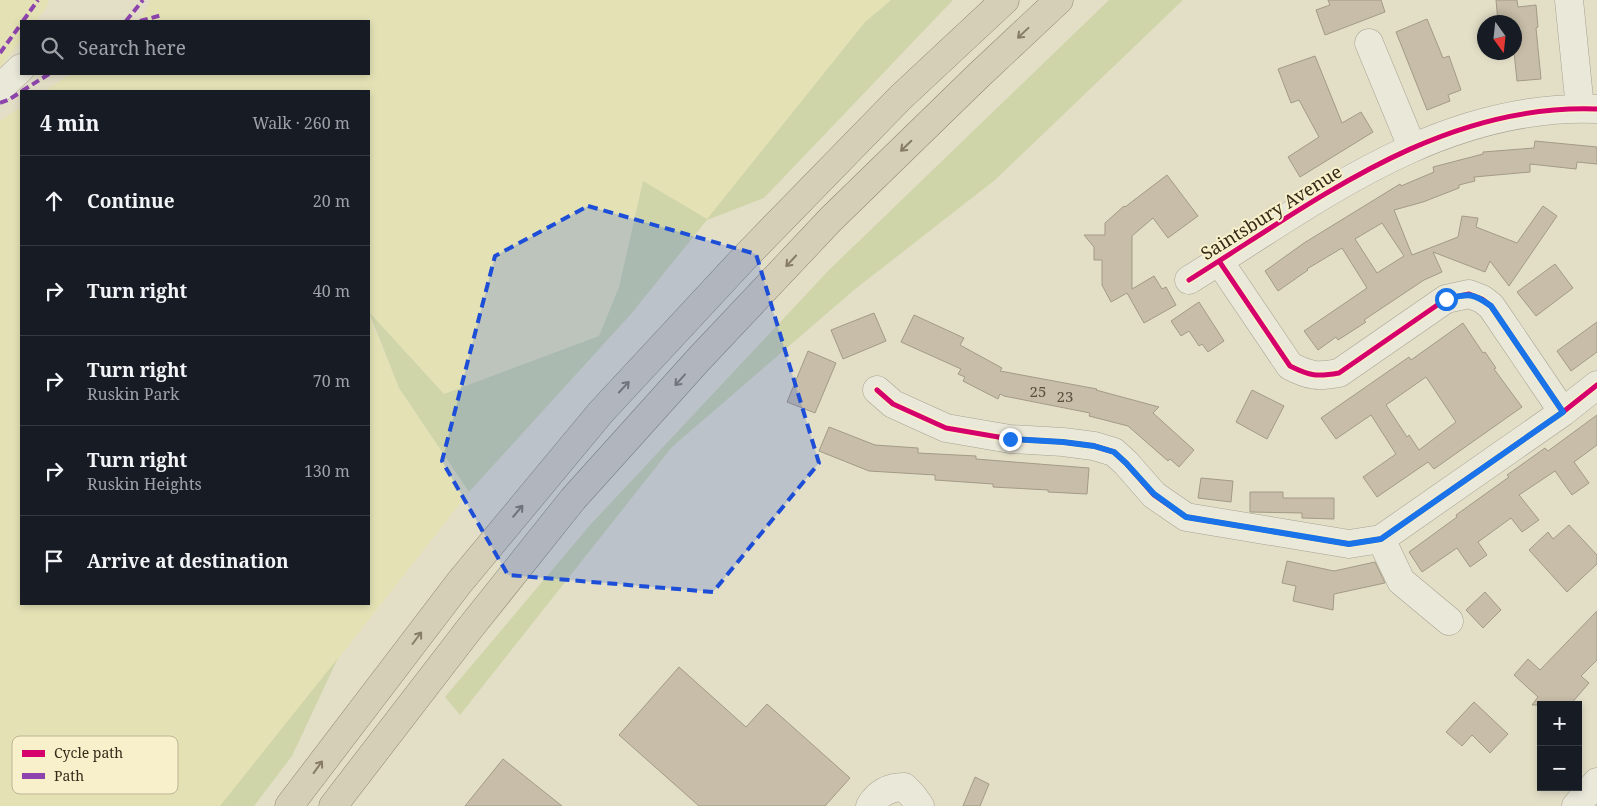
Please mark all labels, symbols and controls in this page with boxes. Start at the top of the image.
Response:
north arrow [1477,15,1522,60]
search box [20,20,370,75]
one-way arrow [1017,27,1030,39]
icon: search [38,34,66,62]
text: Search here [78,35,186,61]
text: 4 min [40,109,99,137]
text: Walk · 260 m [253,112,350,134]
one-way arrow [900,140,912,152]
street label: Saintsbury Avenue [1196,159,1346,265]
icon: ahead [40,187,68,215]
text: Continue [87,188,175,214]
text: 20 m [313,190,350,212]
one-way arrow [785,254,797,267]
icon: right [40,277,68,305]
text: Turn right [87,278,187,304]
text: 40 m [313,280,350,302]
route start [1435,288,1458,311]
text: Turn right [87,357,187,383]
icon: right [40,367,68,395]
text: 70 m [313,370,350,392]
one-way arrow [674,373,686,386]
one-way arrow [618,381,630,394]
house number: 25 [1030,381,1046,401]
text: Ruskin Park [87,383,179,405]
house number: 23 [1057,386,1073,406]
route end [999,428,1022,451]
text: Turn right [87,447,187,473]
icon: right [40,457,68,485]
text: 130 m [304,460,350,482]
text: Ruskin Heights [87,473,202,495]
one-way arrow [513,505,524,518]
icon: arrive [40,547,68,575]
text: Arrive at destination [87,548,289,574]
one-way arrow [411,632,422,645]
map controls [1537,701,1582,791]
button: + [1537,701,1582,746]
legend [12,736,178,794]
text: Cycle path [54,743,123,762]
button: − [1537,746,1582,791]
one-way arrow [313,760,323,774]
text: Path [54,766,84,785]

